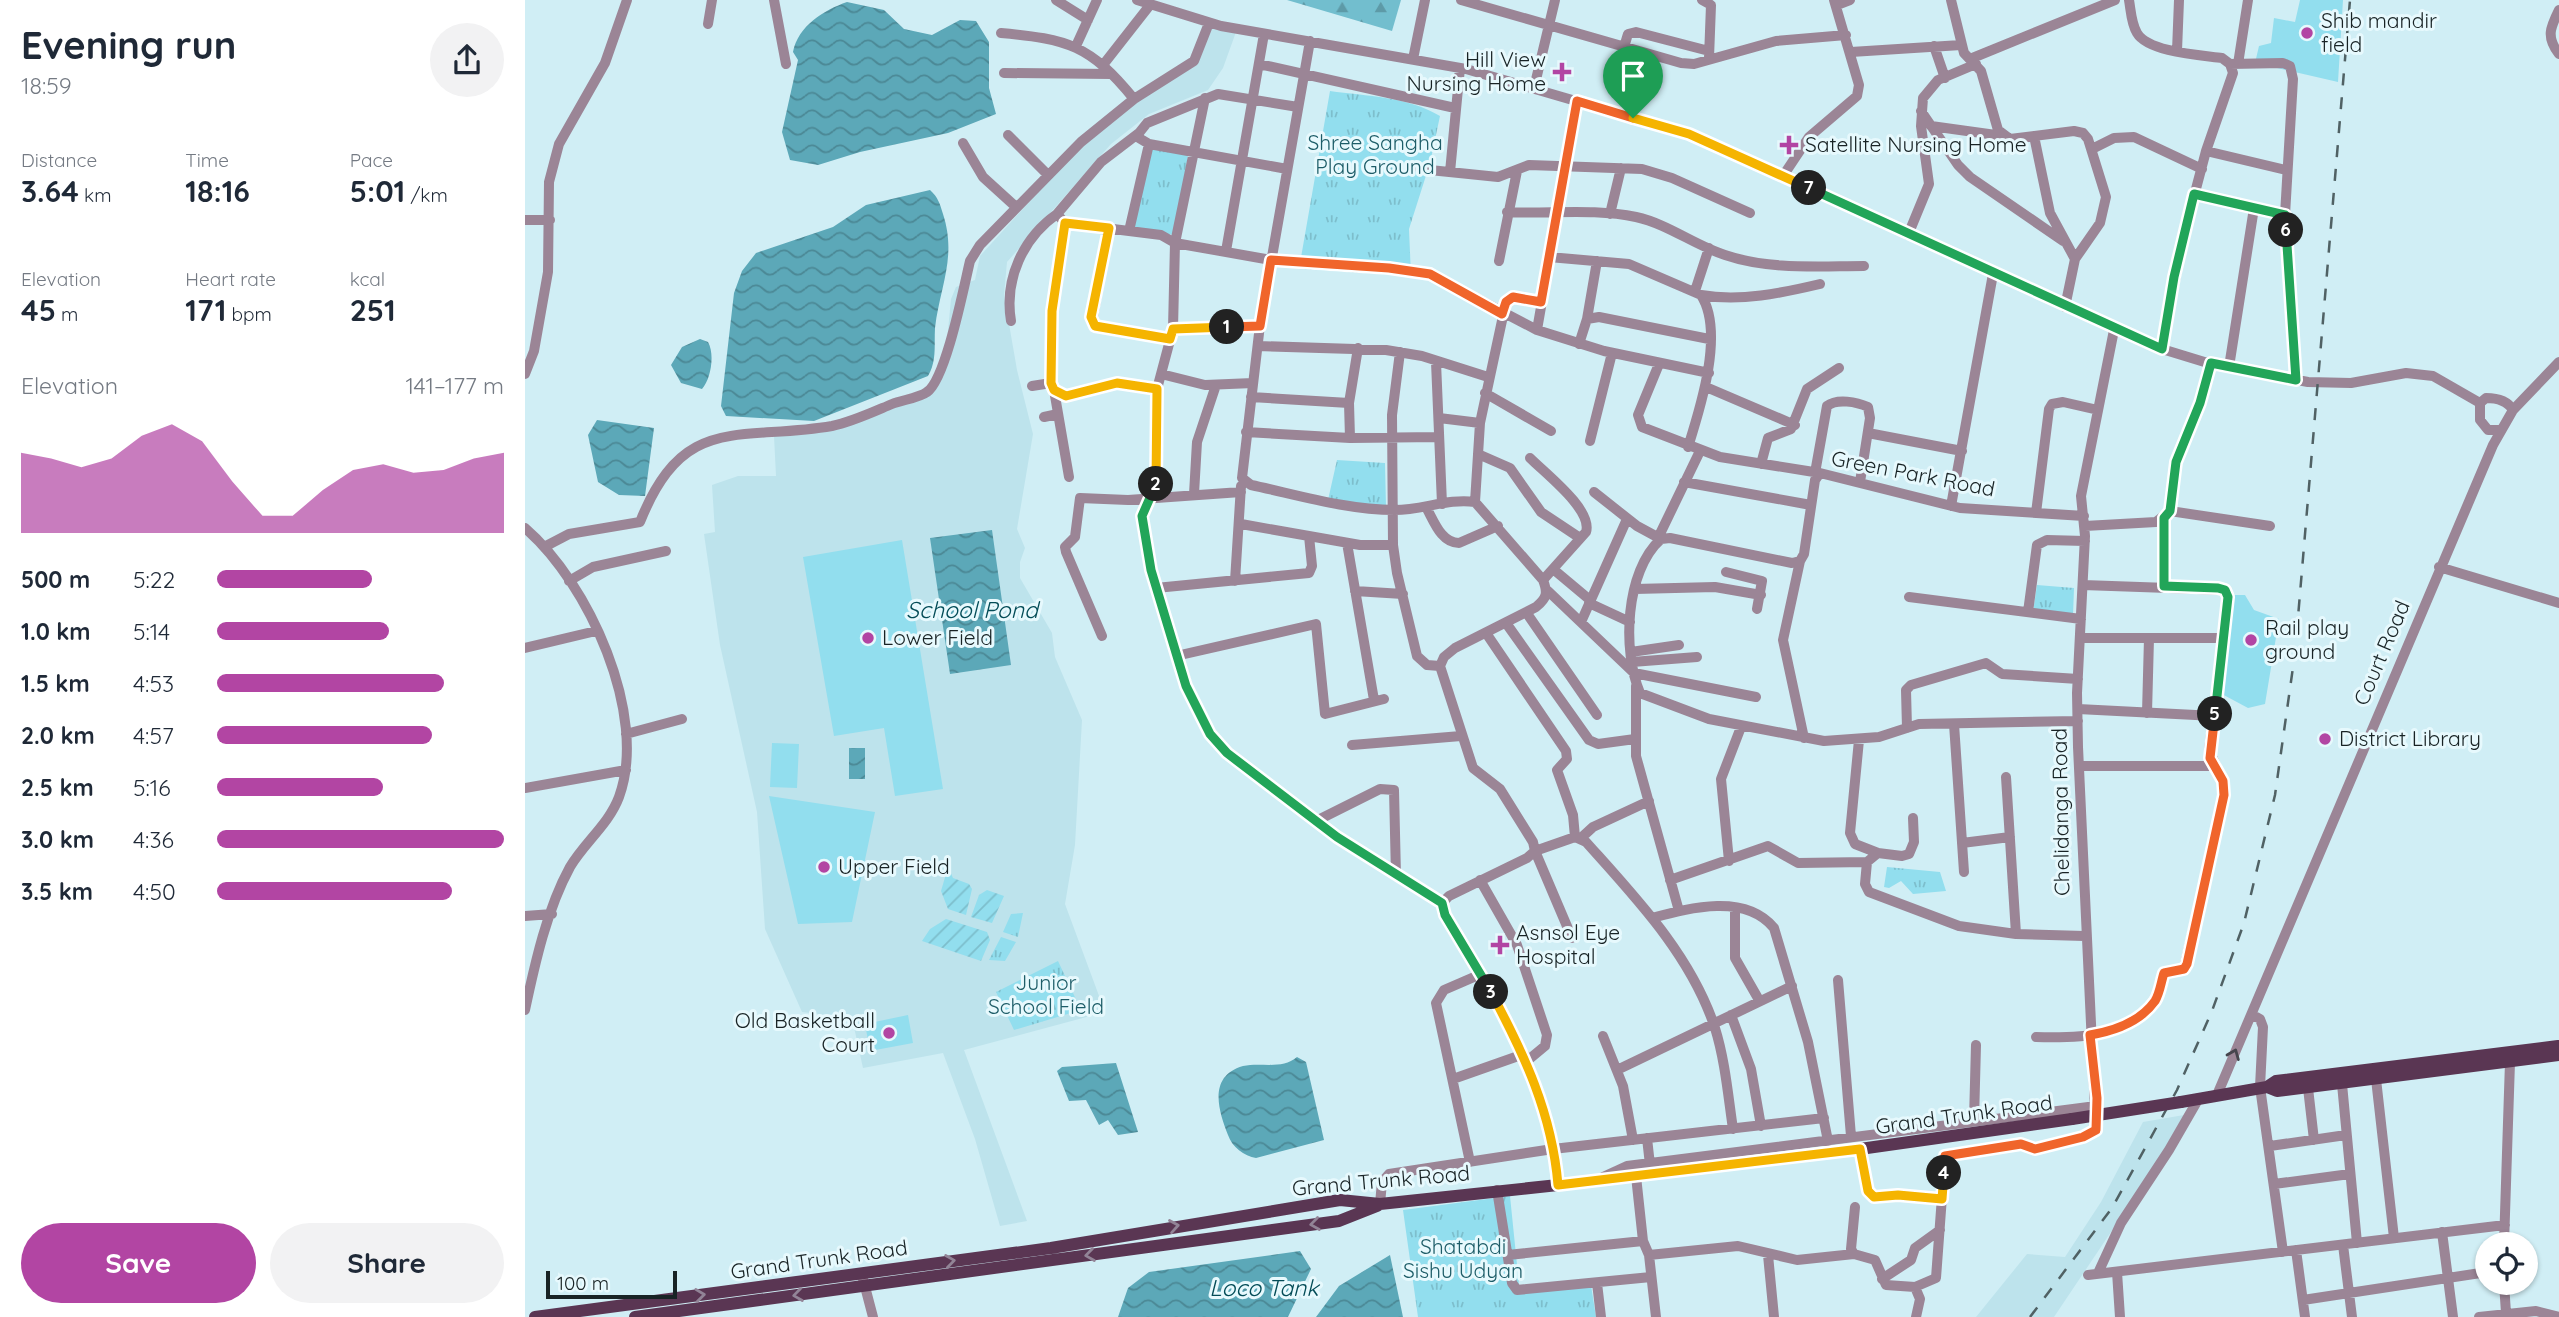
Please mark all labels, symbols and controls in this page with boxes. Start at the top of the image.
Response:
place label: Shib mandir field [2321,7,2437,57]
text: Evening run [21,21,236,69]
button: share [430,23,504,97]
marker: Shib mandir field [2299,25,2315,41]
place label: Hill View Nursing Home [1407,46,1546,96]
pin [1603,46,1663,118]
icon: arrive [1614,57,1652,95]
marker: Hill View Nursing Home [1552,62,1572,82]
text: 18:59 [21,71,72,100]
park label: Shree Sangha Play Ground [1307,129,1443,179]
place label: Satellite Nursing Home [1805,131,2027,157]
marker: Satellite Nursing Home [1779,135,1799,155]
text: Distance [21,148,97,172]
text: Time [185,148,229,172]
text: Pace [350,148,393,172]
pin: 7 [1791,170,1827,206]
text: 3.64 [21,172,79,210]
text: 18:16 [185,172,250,210]
text: 5:01 [350,172,405,210]
text: 7 [1803,175,1814,199]
text: km [79,183,112,207]
text: /km [405,183,448,207]
pin: 6 [2269,212,2303,247]
text: 6 [2280,217,2291,241]
text: Elevation [21,267,101,291]
text: Heart rate [185,267,276,291]
text: kcal [350,267,385,291]
text: 45 [21,291,56,329]
text: 171 [185,291,226,329]
text: 251 [350,291,396,329]
text: m [56,302,78,326]
text: bpm [226,302,272,326]
pin: 1 [1209,310,1245,344]
text: 1 [1223,314,1230,338]
text: Elevation [21,371,118,400]
text: 141–177 m [405,371,504,400]
street label: Green Park Road [1829,444,1997,502]
pin: 2 [1139,466,1173,502]
text: 2 [1150,471,1161,495]
text: 500 m [21,565,90,594]
text: 5:22 [133,565,175,594]
water label: School Pond [906,595,1041,624]
street label: Court Road [2347,596,2415,709]
place label: Rail play ground [2265,614,2349,664]
text: 1.0 km [21,617,91,646]
text: 5:14 [133,617,170,646]
place label: Lower Field [882,624,993,650]
marker: Lower Field [860,630,876,646]
marker: Rail play ground [2243,632,2259,648]
text: 1.5 km [21,669,90,698]
text: 4:53 [133,669,174,698]
pin: 5 [2197,696,2233,732]
text: 5 [2209,701,2220,725]
text: 2.0 km [21,721,95,750]
text: 4:57 [133,721,174,750]
place label: District Library [2339,725,2481,751]
street label: Chelidanga Road [2046,728,2074,896]
marker: District Library [2317,731,2333,747]
text: 2.5 km [21,773,94,802]
text: 5:16 [133,773,171,802]
text: 3.0 km [21,825,94,854]
text: 4:36 [133,825,174,854]
place label: Upper Field [838,853,950,879]
marker: Upper Field [816,859,832,875]
text: 3.5 km [21,877,93,906]
text: 4:50 [133,877,176,906]
place label: Asnsol Eye Hospital [1516,919,1620,969]
marker: Asnsol Eye Hospital [1490,935,1510,955]
park label: Junior School Field [988,969,1104,1019]
pin: 3 [1473,974,1509,1010]
text: 3 [1485,979,1496,1003]
place label: Old Basketball Court [735,1007,875,1057]
marker: Old Basketball Court [881,1025,897,1041]
one-way arrow [2225,1049,2239,1061]
street label: Grand Trunk Road [1874,1089,2054,1139]
pin: 4 [1927,1156,1961,1190]
street label: Grand Trunk Road [1291,1159,1471,1201]
text: 4 [1938,1160,1949,1184]
one-way arrow [1310,1217,1321,1232]
one-way arrow [1168,1219,1180,1234]
button: Save [21,1223,256,1303]
button: Share [270,1223,504,1303]
map controls [2475,1232,2538,1295]
button: locate [2475,1232,2538,1295]
park label: Shatabdi Sishu Udyan [1403,1233,1523,1283]
street label: Grand Trunk Road [729,1234,909,1284]
one-way arrow [1084,1248,1096,1263]
one-way arrow [944,1254,955,1269]
scale bar [546,1268,677,1300]
text: 100 m [557,1271,609,1295]
water label: Loco Tank [1209,1273,1320,1302]
one-way arrow [694,1288,706,1303]
one-way arrow [792,1288,803,1303]

